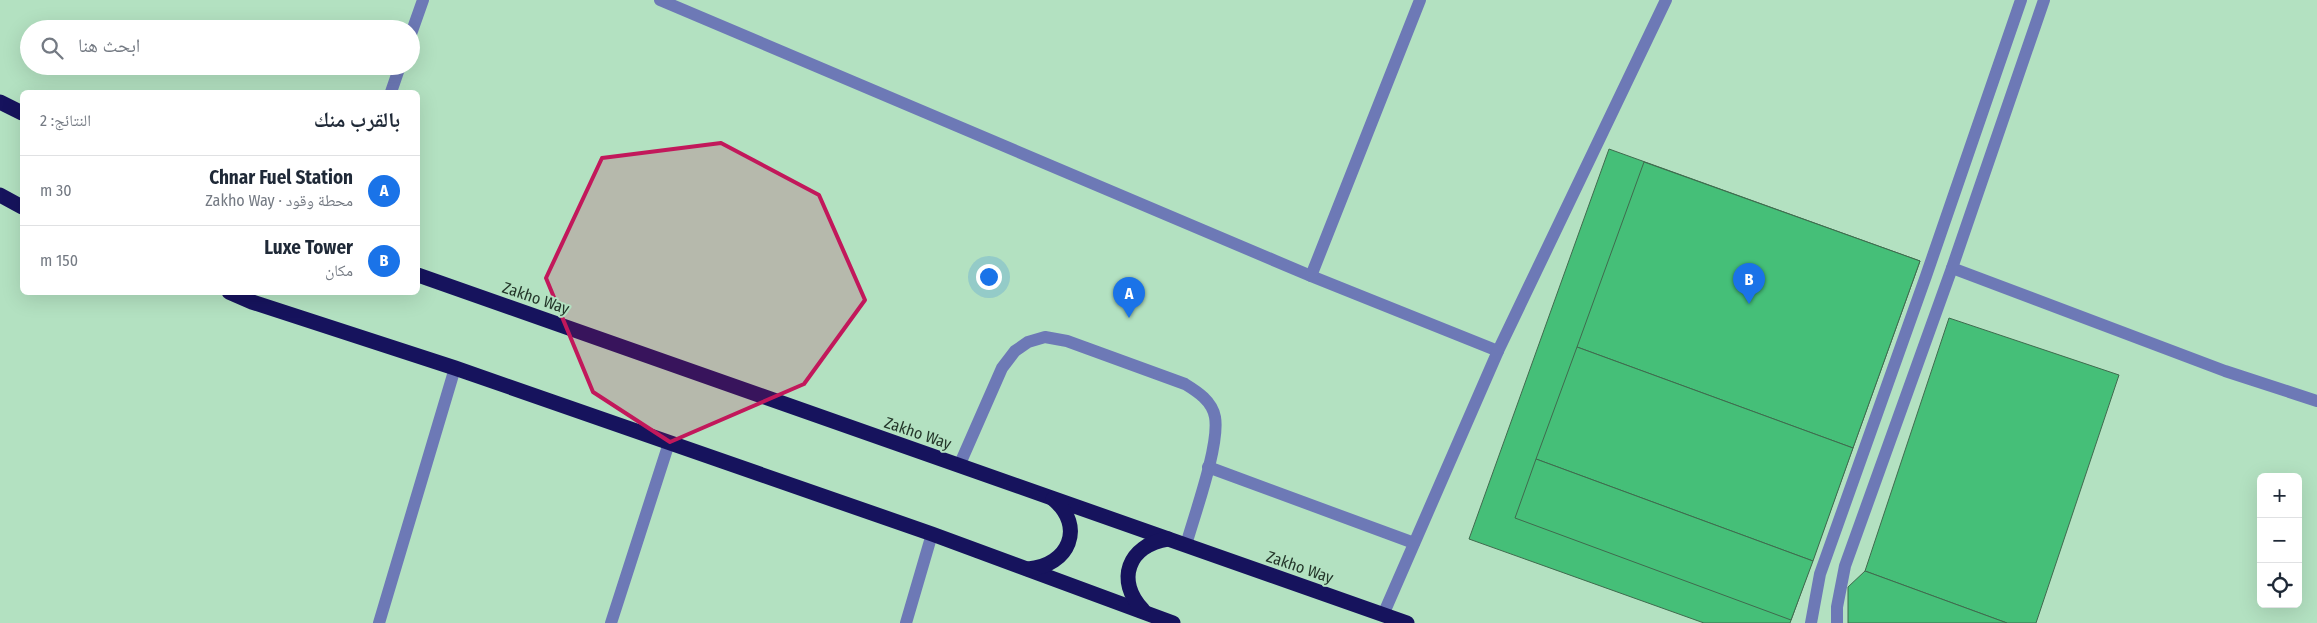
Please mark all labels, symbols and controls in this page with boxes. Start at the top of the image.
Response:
search box [20,20,420,75]
icon: search [38,34,66,62]
text: ابحث هنا [78,34,140,57]
text: بالقرب منك [314,107,400,133]
text: النتائج: 2 [40,111,91,130]
text: Chnar Fuel Station [209,166,353,189]
text: 30 m [40,181,72,200]
text: A [380,181,388,200]
text: محطة وقود · Zakho Way [205,191,353,210]
text: Luxe Tower [264,236,353,259]
text: 150 m [40,251,78,270]
text: B [380,251,388,270]
text: مكان [325,261,353,280]
pin: B [1733,263,1765,304]
your location [976,264,1002,290]
pin: A [1113,277,1145,318]
street label: Zakho Way [500,278,573,319]
street label: Zakho Way [882,413,955,454]
map controls [2257,473,2302,608]
button: + [2257,473,2302,518]
button: − [2257,518,2302,563]
street label: Zakho Way [1264,547,1337,588]
button: locate [2257,563,2302,608]

